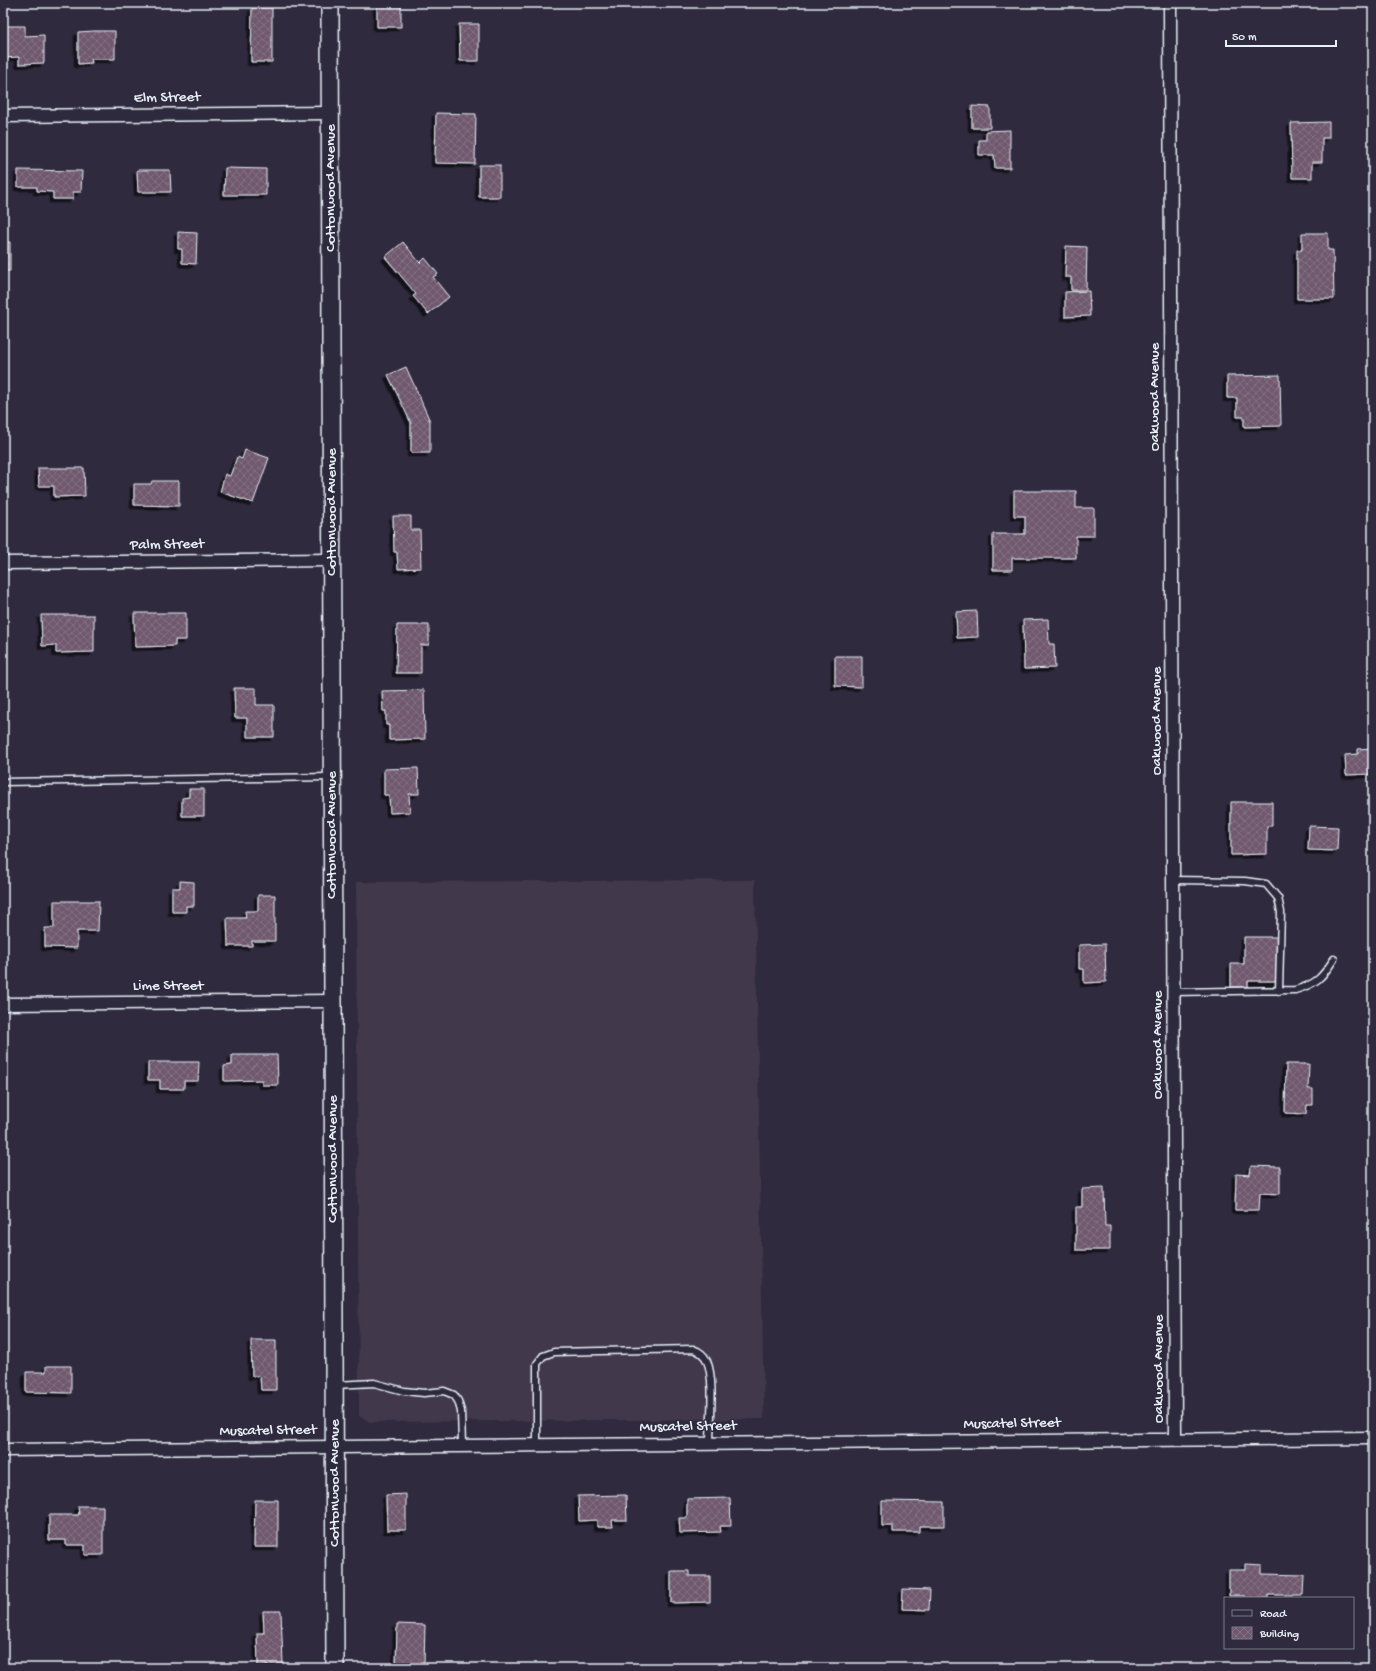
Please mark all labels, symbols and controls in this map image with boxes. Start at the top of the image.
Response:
scale bar [1226,22,1336,48]
text: 50 m [1232,31,1257,45]
street label: Elm Street [133,88,202,108]
street label: Cottonwood Avenue [322,124,340,252]
street label: Oakwood Avenue [1146,342,1164,451]
street label: Cottonwood Avenue [323,448,341,576]
street label: Palm Street [129,535,206,555]
street label: Oakwood Avenue [1148,666,1166,775]
street label: Cottonwood Avenue [323,771,341,899]
street label: Lime Street [133,977,205,995]
street label: Oakwood Avenue [1149,990,1167,1099]
street label: Cottonwood Avenue [324,1095,342,1223]
street label: Oakwood Avenue [1150,1314,1168,1423]
street label: Muscatel Street [963,1414,1063,1434]
street label: Muscatel Street [639,1417,739,1437]
street label: Cottonwood Avenue [326,1419,344,1547]
street label: Muscatel Street [219,1421,319,1441]
legend [1224,1597,1354,1649]
text: Road [1260,1608,1287,1622]
text: Building [1259,1628,1299,1642]

